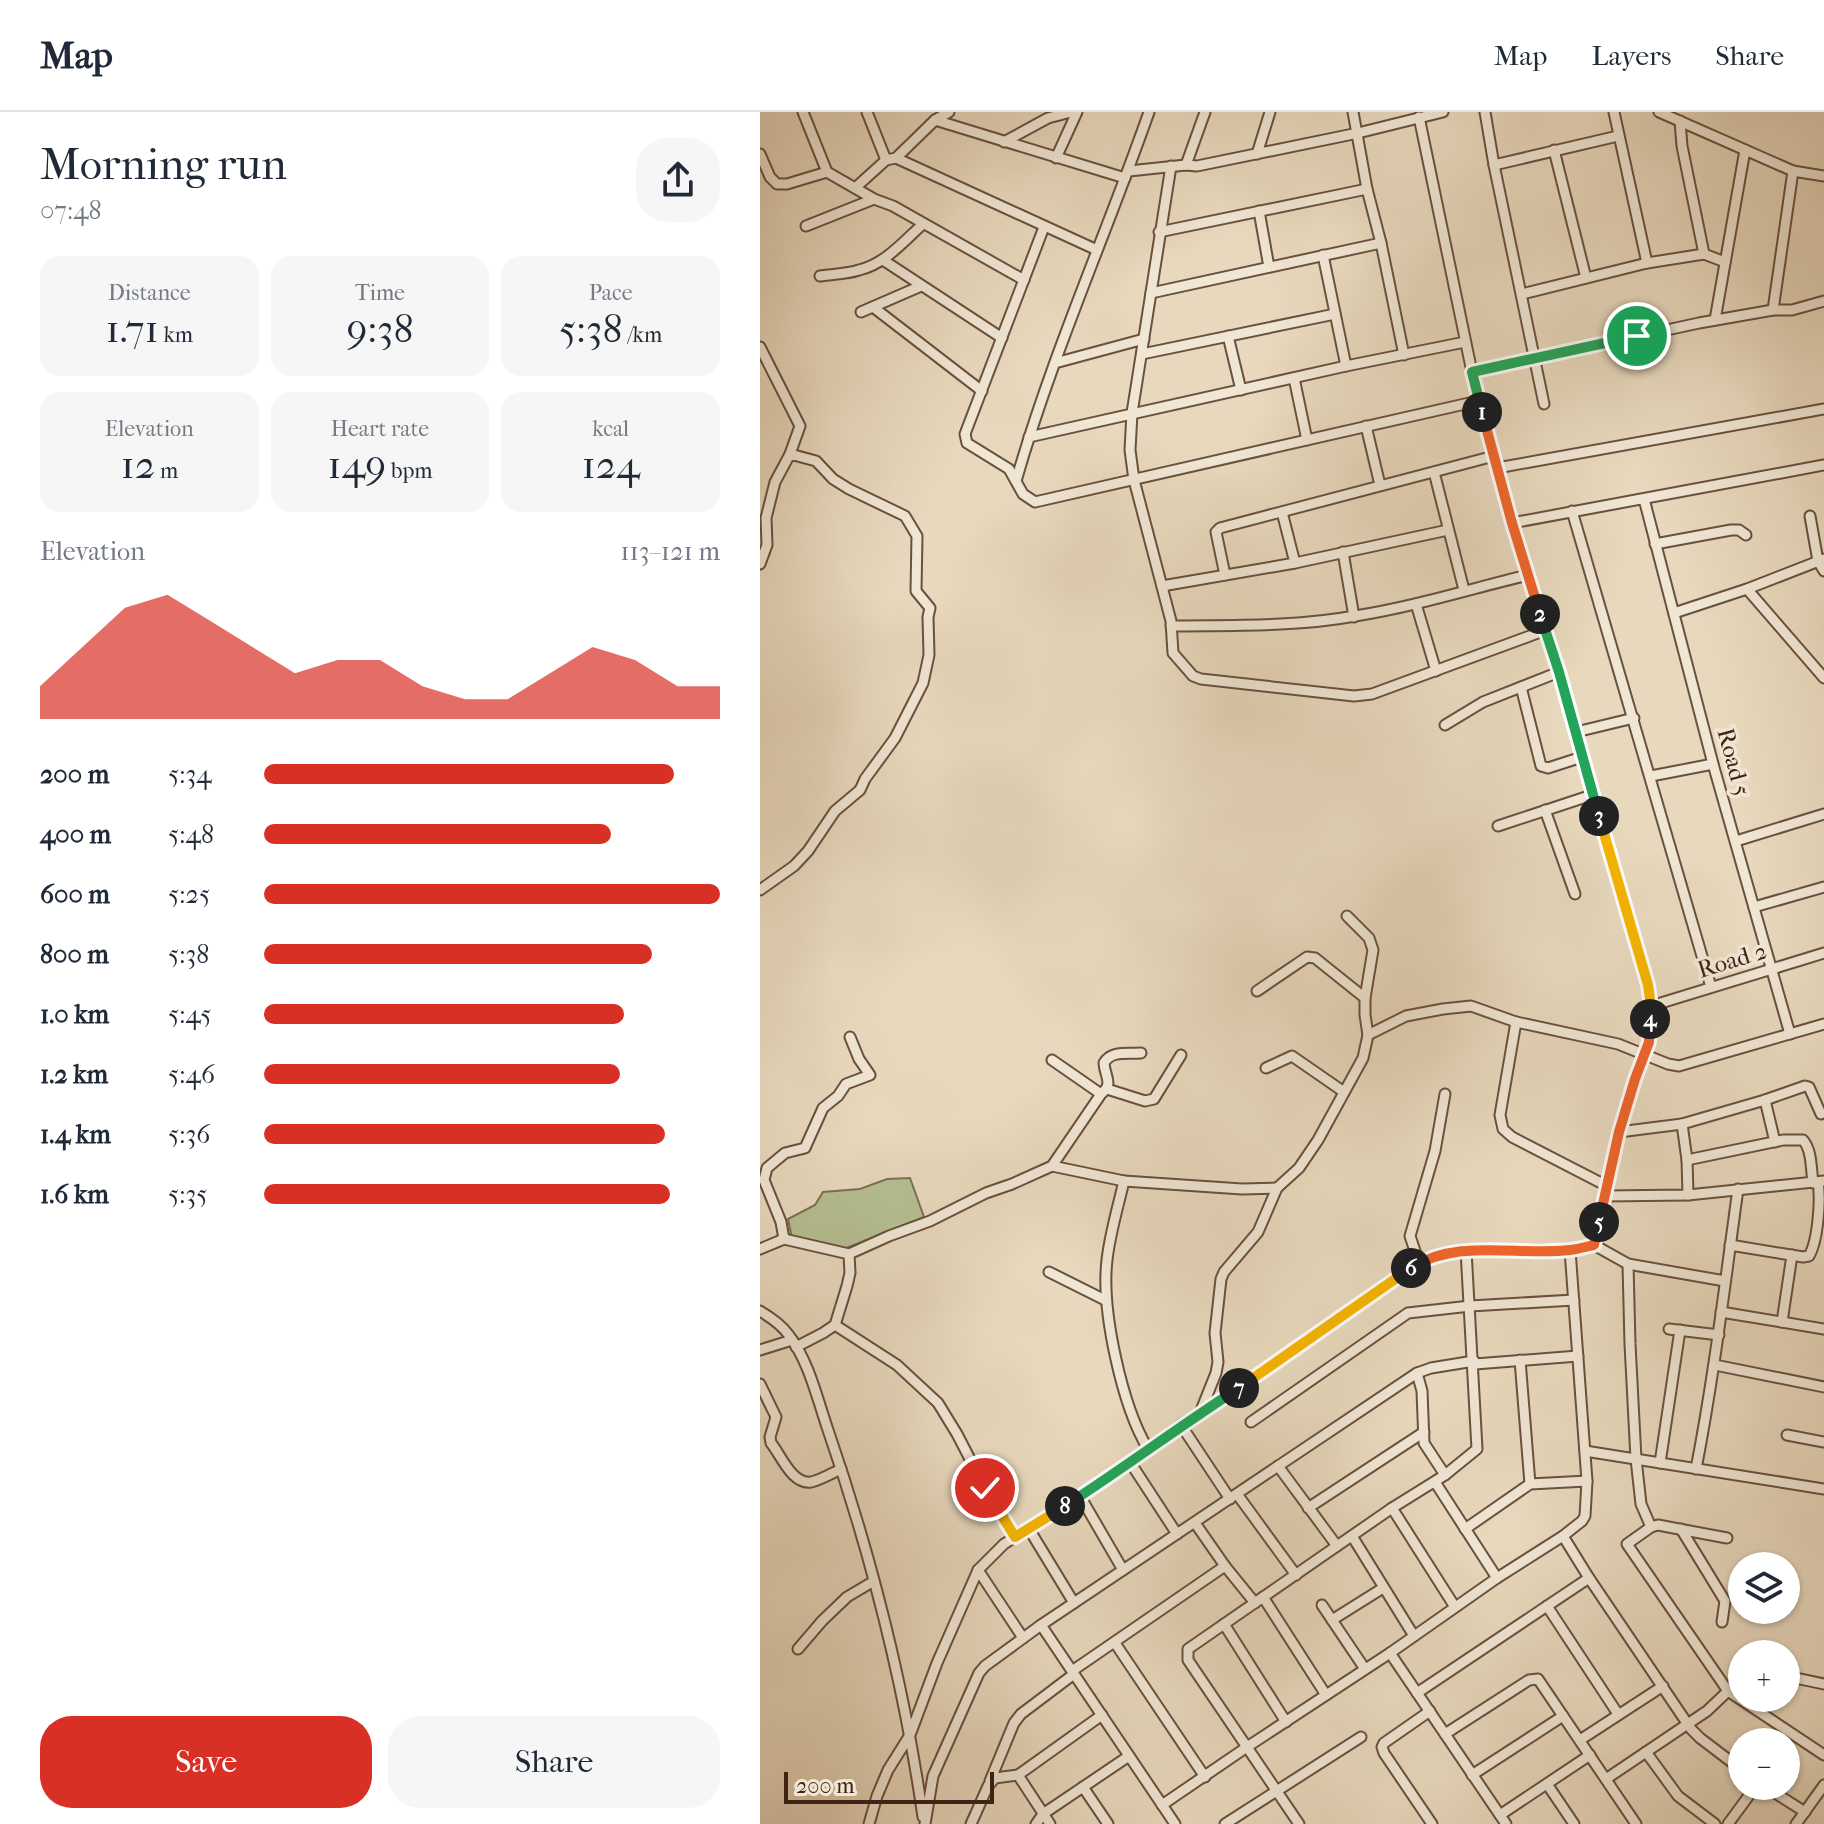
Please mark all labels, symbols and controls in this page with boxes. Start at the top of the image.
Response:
text: Map [40,33,113,78]
text: Map [1494,39,1547,72]
text: Layers [1591,39,1671,72]
text: Share [1715,39,1784,72]
button: share [636,138,720,222]
text: Morning run [40,139,287,190]
text: 07:48 [40,195,102,226]
text: Distance [108,280,191,306]
text: Time [355,280,405,306]
text: Pace [589,280,633,306]
pin [1603,302,1671,370]
text: 1.71 [105,306,159,352]
text: 9:38 [346,306,414,352]
text: 5:38 [559,306,623,352]
icon: arrive [1615,314,1659,358]
text: km [159,322,193,348]
text: /km [623,322,662,348]
pin: 1 [1462,392,1502,432]
text: 1 [1478,399,1486,425]
text: Elevation [105,416,194,442]
text: Heart rate [331,416,429,442]
text: kcal [592,416,629,442]
text: 12 [120,442,155,488]
text: 149 [327,442,386,488]
text: 124 [581,442,640,488]
text: m [155,458,178,484]
text: bpm [386,458,433,484]
text: Elevation [40,536,145,567]
text: 113–121 m [620,536,720,567]
pin: 2 [1520,594,1560,634]
text: 2 [1534,601,1546,627]
street label: Road 5 [1712,725,1756,799]
text: 200 m [40,759,109,790]
text: 5:34 [168,759,212,790]
pin: 3 [1579,796,1619,836]
text: 3 [1594,803,1604,829]
text: 400 m [40,819,111,850]
text: 5:48 [168,819,214,850]
text: 600 m [40,879,110,910]
text: 5:25 [168,879,210,910]
street label: Road 2 [1694,936,1770,984]
text: 800 m [40,939,109,970]
text: 5:38 [168,939,209,970]
text: 1.0 km [40,999,109,1030]
text: 5:45 [168,999,211,1030]
pin: 4 [1630,999,1670,1039]
text: 4 [1644,1006,1657,1032]
text: 1.2 km [40,1059,108,1090]
text: 5:46 [168,1059,215,1090]
text: 1.4 km [40,1119,111,1150]
text: 5:36 [168,1119,210,1150]
text: 1.6 km [40,1179,109,1210]
text: 5:35 [168,1179,207,1210]
pin: 5 [1579,1202,1619,1242]
text: 5 [1594,1209,1604,1235]
pin: 6 [1391,1248,1431,1288]
text: 6 [1405,1255,1417,1281]
pin: 7 [1219,1368,1259,1408]
text: 7 [1234,1375,1244,1401]
pin [951,1454,1019,1522]
icon: check [963,1466,1007,1510]
pin: 8 [1045,1486,1085,1526]
text: 8 [1059,1493,1071,1519]
map controls [1728,1552,1800,1800]
button: layers [1728,1552,1800,1624]
button: + [1728,1640,1800,1712]
button: Save [40,1716,372,1808]
button: Share [388,1716,720,1808]
button: − [1728,1728,1800,1800]
scale bar [784,1768,994,1804]
text: 200 m [796,1773,855,1799]

